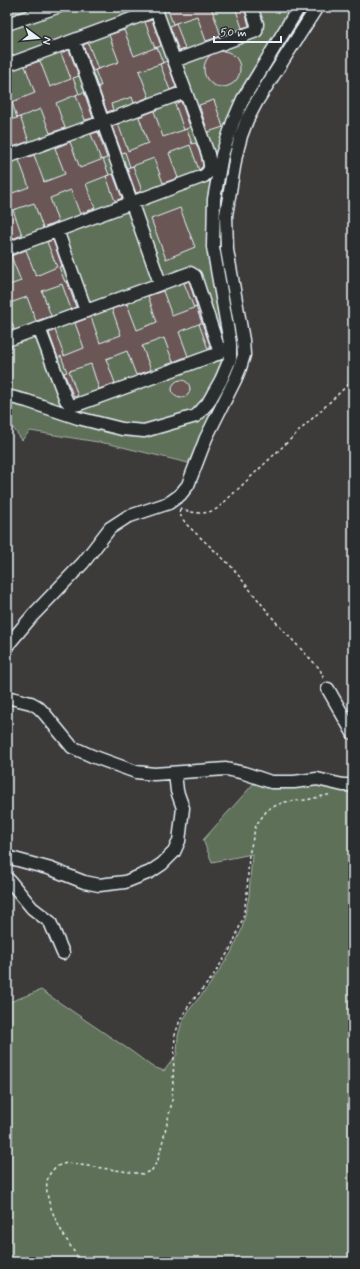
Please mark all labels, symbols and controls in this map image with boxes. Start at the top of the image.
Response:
north arrow [18,18,58,58]
scale bar [214,18,281,44]
text: 50 m [220,25,247,41]
text: N [39,35,54,46]

